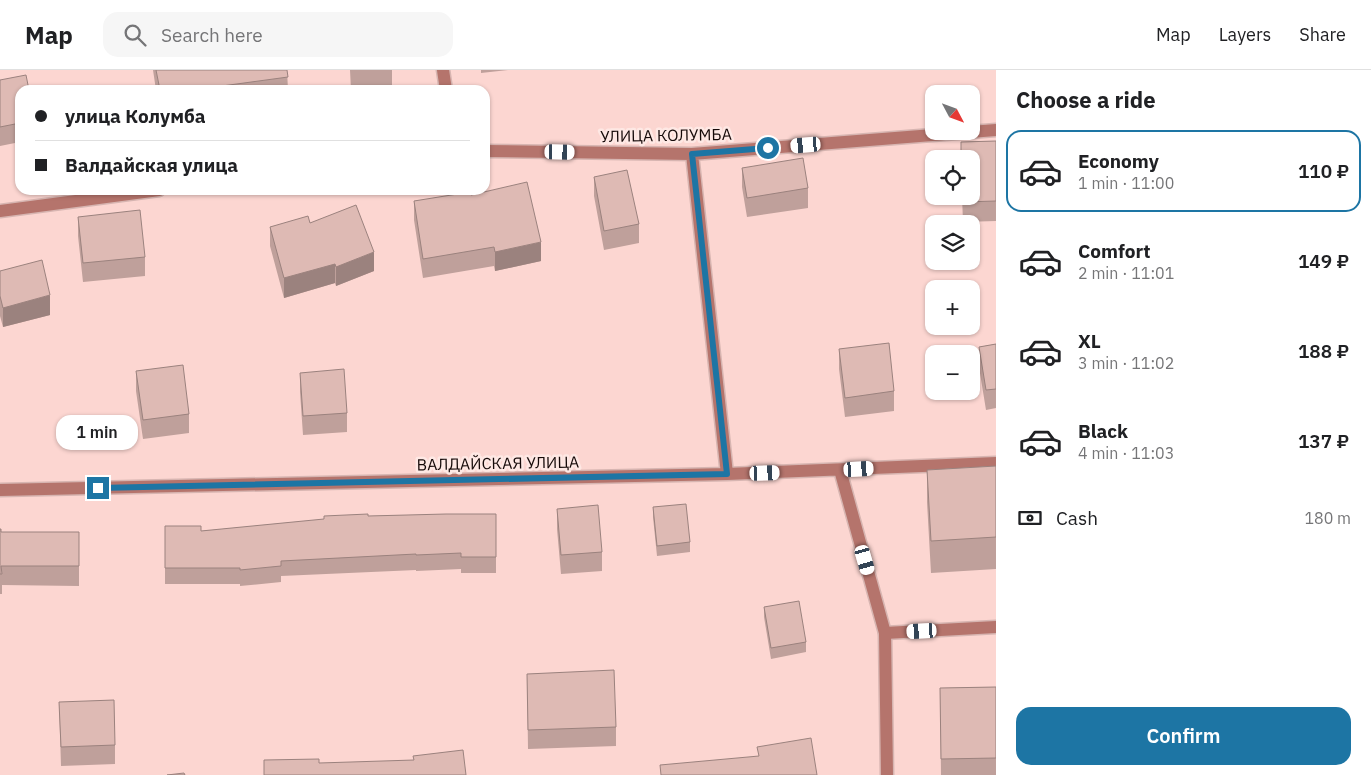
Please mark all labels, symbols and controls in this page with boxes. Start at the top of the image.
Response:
search box [103,12,453,57]
text: Map [25,19,73,51]
icon: search [121,21,149,49]
text: Search here [161,23,263,47]
text: Map [1156,23,1191,46]
text: Layers [1219,23,1271,46]
text: Share [1299,23,1346,46]
north arrow [925,85,980,140]
map controls [925,85,980,400]
text: Choose a ride [1016,85,1156,114]
text: улица Колумба [65,104,206,128]
street label: УЛИЦА КОЛУМБА [600,124,732,146]
car [790,136,821,154]
route start [757,137,779,159]
car [544,144,575,160]
icon: car [1018,149,1063,194]
text: Economy [1078,149,1159,173]
button: locate [925,150,980,205]
text: Валдайская улица [65,153,238,177]
text: 110 ₽ [1298,159,1349,183]
text: 1 min · 11:00 [1078,173,1174,193]
button: layers [925,215,980,270]
icon: car [1018,239,1063,284]
text: Comfort [1078,239,1151,263]
text: 149 ₽ [1298,249,1349,273]
text: 2 min · 11:01 [1078,263,1174,283]
button: + [925,280,980,335]
icon: car [1018,329,1063,374]
text: XL [1078,329,1101,353]
text: 188 ₽ [1298,339,1349,363]
button: − [925,345,980,400]
text: 3 min · 11:02 [1078,353,1174,373]
callout: 1 min [57,416,139,450]
icon: car [1018,419,1063,464]
text: Black [1078,419,1128,443]
text: 1 min [76,422,118,442]
text: 137 ₽ [1298,429,1349,453]
text: 4 min · 11:03 [1078,443,1174,463]
street label: ВАЛДАЙСКАЯ УЛИЦА [417,452,579,474]
car [843,461,874,477]
car [749,465,780,481]
route end [87,477,109,499]
icon: cash [1016,504,1044,532]
text: Cash [1056,506,1098,530]
text: 180 m [1304,508,1351,528]
car [853,544,876,576]
car [906,623,937,639]
button: Confirm [1016,707,1351,765]

